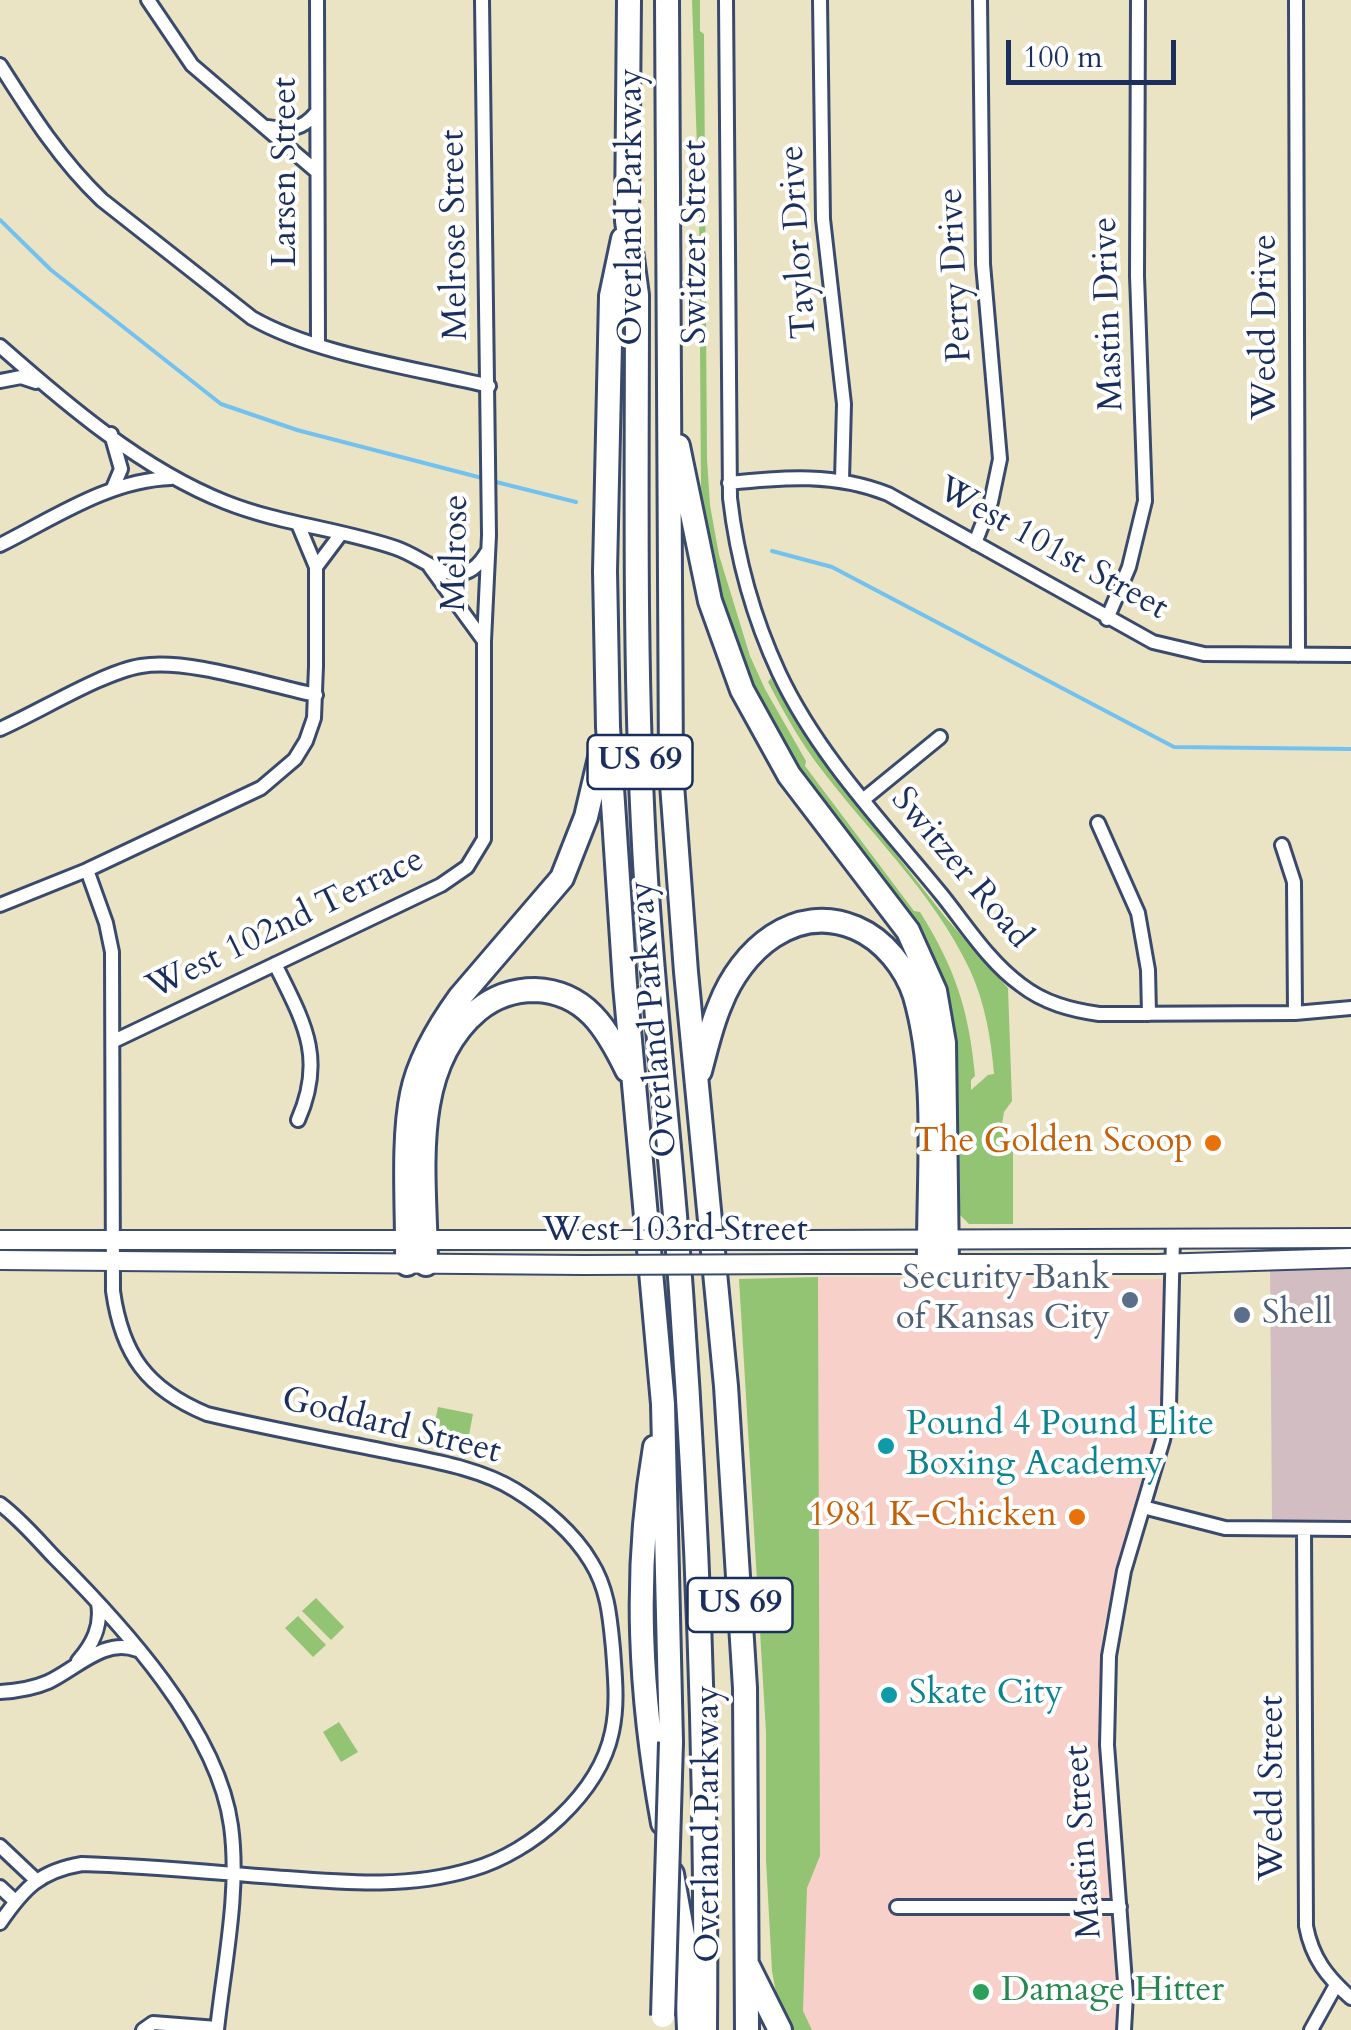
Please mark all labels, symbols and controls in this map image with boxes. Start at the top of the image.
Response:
scale bar [1011,20,1181,82]
text: 100 m [1023,37,1103,78]
street label: Overland Parkway [612,68,654,346]
street label: Larsen Street [266,77,308,267]
street label: Melrose Street [433,129,479,341]
street label: Switzer Street [676,140,718,344]
street label: Taylor Drive [772,144,828,340]
street label: Perry Drive [931,187,983,363]
street label: Mastin Drive [1086,216,1134,412]
street label: Wedd Drive [1246,234,1288,420]
street label: West 101st Street [929,469,1175,631]
street label: Melrose [435,494,479,612]
road number: US 69 [588,735,692,789]
street label: Switzer Road [881,780,1039,958]
street label: West 102nd Terrace [141,840,431,1010]
street label: Overland Parkway [622,879,688,1159]
place label: The Golden Scoop [914,1122,1193,1164]
marker: The Golden Scoop [1202,1132,1224,1154]
street label: West 103rd Street [542,1211,808,1253]
place label: Security Bank of Kansas City [896,1259,1110,1341]
marker: Security Bank of Kansas City [1119,1289,1141,1311]
place label: Shell [1262,1294,1332,1336]
marker: Shell [1231,1304,1253,1326]
street label: Goddard Street [277,1380,505,1474]
place label: Pound 4 Pound Elite Boxing Academy [906,1405,1214,1487]
marker: Pound 4 Pound Elite Boxing Academy [875,1435,897,1457]
place label: 1981 K-Chicken [808,1496,1057,1538]
marker: 1981 K-Chicken [1066,1506,1088,1528]
road number: US 69 [688,1578,792,1632]
place label: Skate City [909,1674,1063,1716]
marker: Skate City [878,1684,900,1706]
street label: Overland Parkway [689,1685,731,1963]
street label: Wedd Street [1253,1695,1295,1881]
street label: Mastin Street [1057,1744,1113,1940]
place label: Damage Hitter [1001,1971,1224,2013]
marker: Damage Hitter [970,1981,992,2003]

